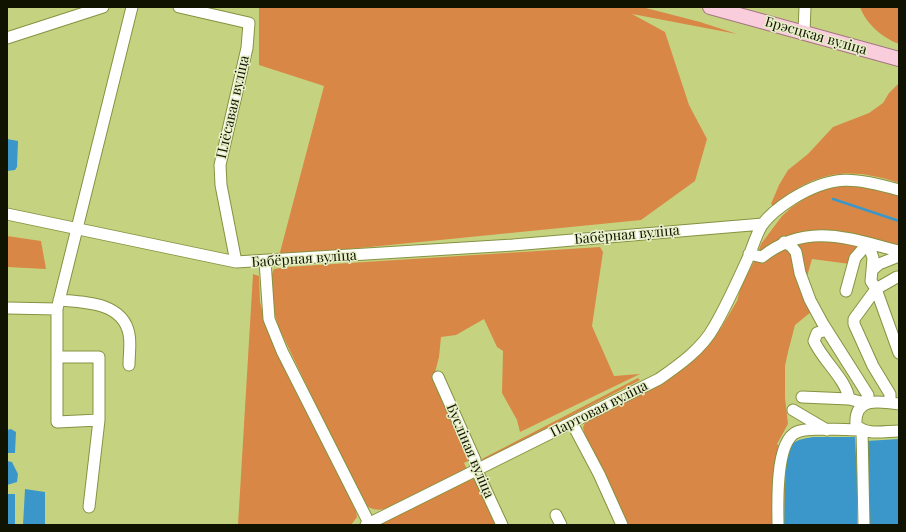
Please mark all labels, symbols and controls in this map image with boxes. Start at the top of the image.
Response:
street label: Брэсцкая вуліца [763,13,869,59]
street label: Плёсавая вуліца [213,54,253,160]
street label: Бабёрная вуліца [574,222,680,248]
street label: Бабёрная вуліца [251,247,357,271]
street label: Партовая вуліца [547,377,651,441]
street label: Бусліная вуліца [443,401,497,501]

